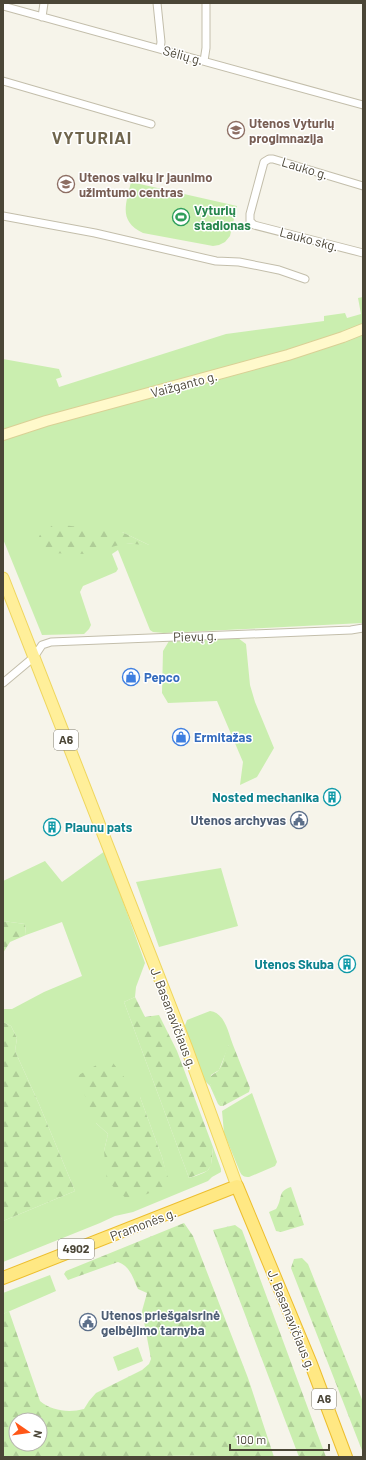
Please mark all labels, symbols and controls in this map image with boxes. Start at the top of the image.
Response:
street label: Sėlių g. [161,42,205,68]
place label: Utenos Vyturių progimnazija [249,115,334,146]
school or university icon: Utenos Vyturių progimnazija [226,120,246,140]
district label: VYTURIAI [52,127,132,147]
street label: Lauko g. [280,153,330,183]
place label: Utenos vaikų ir jaunimo užimtumo centras [79,169,212,200]
school or university icon: Utenos vaikų ir jaunimo užimtumo centras [56,174,76,194]
place label: Vyturių stadionas [194,202,251,233]
sports icon: Vyturių stadionas [171,207,191,227]
street label: Lauko skg. [278,223,340,255]
street label: Vaižganto g. [149,367,219,401]
street label: Pievų g. [173,627,217,645]
shop icon: Pepco [121,667,141,687]
place label: Pepco [144,669,180,685]
shop icon: Ermitažas [171,727,191,747]
place label: Ermitažas [194,729,252,745]
road number: A6 [54,730,78,750]
building icon: Nosted mechanika [322,787,342,807]
place label: Nosted mechanika [212,789,319,805]
public building icon: Utenos archyvas [289,810,309,830]
place label: Utenos archyvas [191,812,286,828]
building icon: Plaunu pats [42,817,62,837]
place label: Plaunu pats [65,819,133,835]
building icon: Utenos Skuba [337,954,357,974]
place label: Utenos Skuba [254,956,334,972]
street label: J. Basanavičiaus g. [147,965,201,1071]
street label: Pramonės g. [107,1204,179,1244]
road number: 4902 [58,1239,94,1259]
street label: J. Basanavičiaus g. [264,1267,320,1373]
place label: Utenos priešgaisrinė gelbėjimo tarnyba [101,1307,220,1338]
public building icon: Utenos priešgaisrinė gelbėjimo tarnyba [78,1312,98,1332]
road number: A6 [312,1389,336,1409]
north arrow [8,1412,48,1452]
scale bar [230,1426,329,1452]
text: N [31,1429,45,1439]
text: 100 m [236,1432,266,1446]

